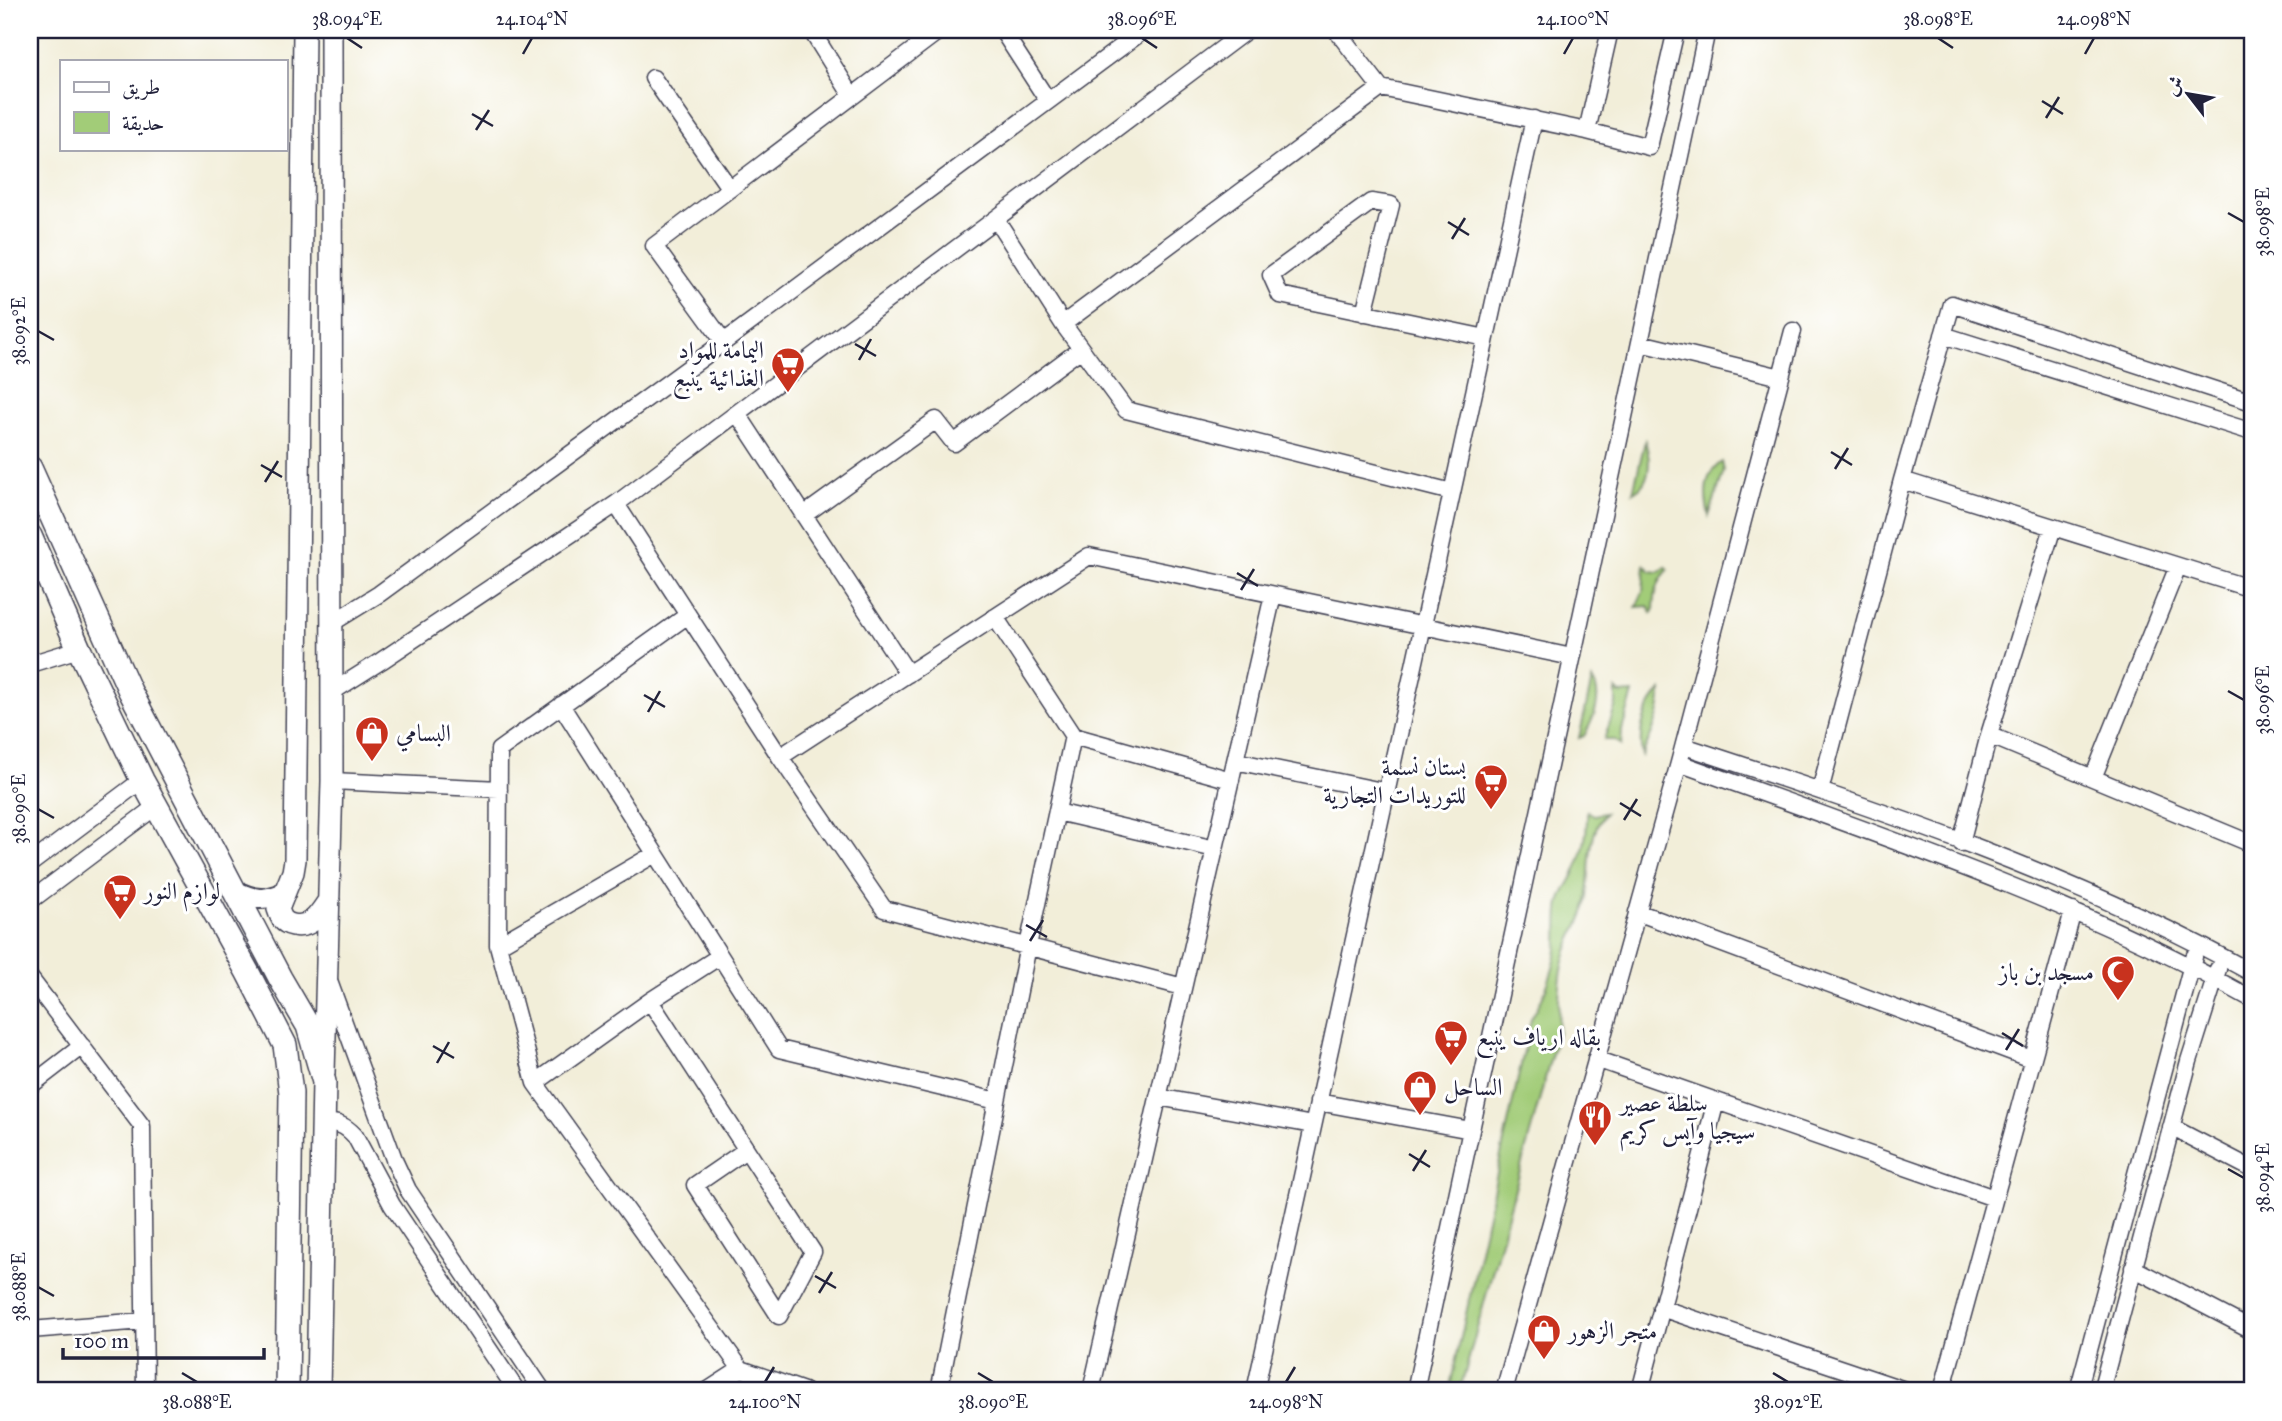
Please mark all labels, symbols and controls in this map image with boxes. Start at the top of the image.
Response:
text: 38.094°E [312,8,382,30]
text: 24.104°N [496,8,568,30]
text: 38.096°E [1107,8,1177,30]
text: 24.100°N [1537,8,1609,30]
text: 38.098°E [1903,8,1973,30]
text: 24.098°N [2057,8,2131,30]
legend [60,60,287,150]
north arrow [2152,60,2222,130]
text: ش [2159,71,2189,100]
text: طريق [122,74,160,100]
text: حديقة [122,110,165,136]
text: 38.098°E [2252,187,2274,257]
text: 38.092°E [8,296,30,365]
place label: اليمامة للمواد الغذائية ينبع [673,335,764,400]
supermarket icon: اليمامة للمواد الغذائية ينبع [769,345,807,394]
text: 38.096°E [2252,665,2274,735]
shop icon: البسامي [353,714,391,763]
place label: البسامي [396,718,451,752]
place label: بستان نسمة للتوريدات التجارية [1323,752,1467,810]
supermarket icon: بستان نسمة للتوريدات التجارية [1472,762,1510,811]
text: 38.090°E [8,774,30,844]
supermarket icon: لوازم النور [101,872,139,921]
place label: لوازم النور [142,876,220,912]
mosque icon: مسجد بن باز [2099,953,2137,1002]
place label: مسجد بن باز [1997,957,2094,987]
supermarket icon: بقاله ارياف ينبع [1432,1018,1470,1067]
place label: بقاله ارياف ينبع [1476,1022,1601,1059]
shop icon: الساحل [1401,1068,1439,1117]
place label: الساحل [1444,1072,1503,1104]
place label: سلطة عصير سيجيا وآيس كريم [1617,1088,1755,1152]
restaurant icon: سلطة عصير سيجيا وآيس كريم [1576,1098,1614,1147]
text: 38.094°E [2252,1143,2274,1213]
text: 38.088°E [8,1252,30,1322]
shop icon: متجر الزهور [1525,1312,1563,1361]
scale bar [63,1316,264,1360]
place label: متجر الزهور [1566,1316,1657,1346]
text: 100 m [74,1328,129,1354]
text: 38.088°E [162,1391,232,1413]
text: 24.100°N [729,1391,801,1413]
text: 38.090°E [958,1391,1028,1413]
text: 24.098°N [1249,1391,1323,1413]
text: 38.092°E [1754,1391,1823,1413]

